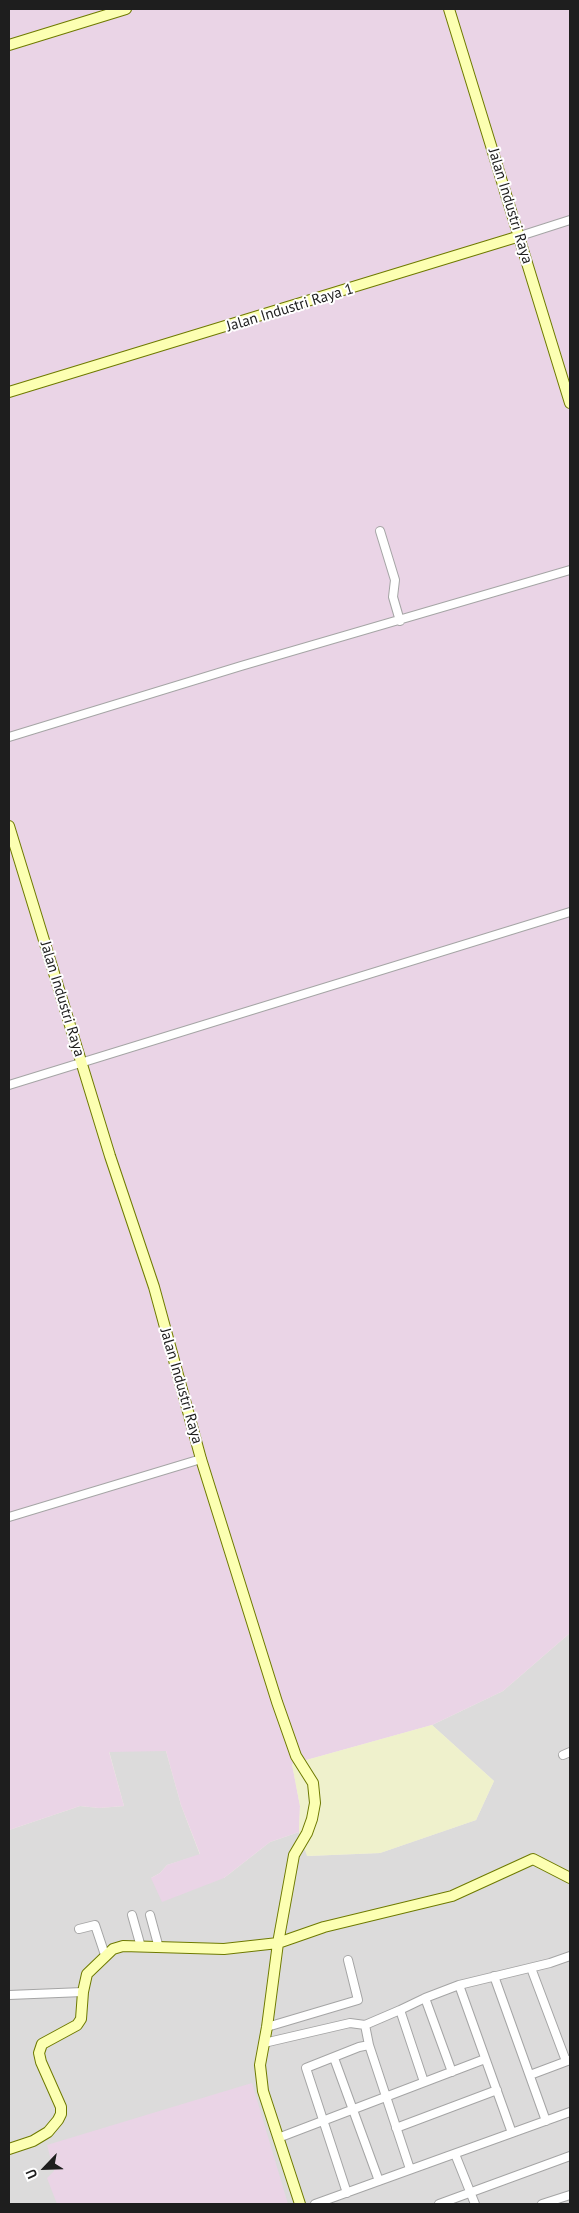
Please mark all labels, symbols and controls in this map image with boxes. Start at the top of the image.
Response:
street label: Jalan Industri Raya [484,146,536,266]
street label: Jalan Industri Raya 1 [224,280,356,336]
street label: Jalan Industri Raya [36,939,88,1059]
street label: Jalan Industri Raya [156,1326,206,1446]
north arrow [20,2143,70,2193]
text: U [21,2166,41,2182]

